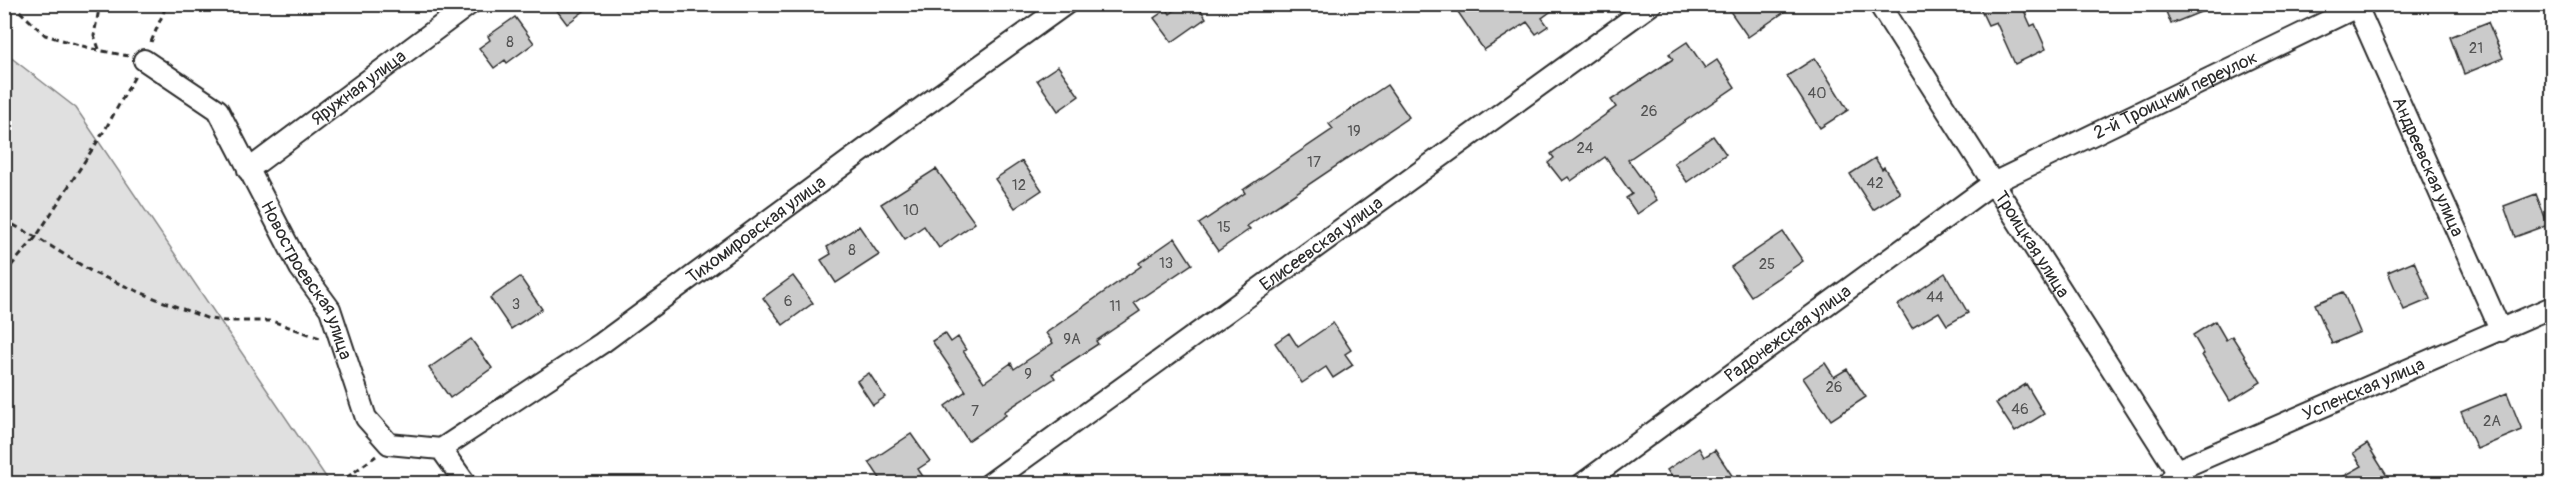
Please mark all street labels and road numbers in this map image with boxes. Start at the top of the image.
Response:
street label: Яружная улица [307,45,411,131]
street label: 2-й Троицкий переулок [2090,46,2261,145]
street label: Андреевская улица [2387,93,2469,240]
street label: Тихомировская улица [682,171,831,289]
street label: Троицкая улица [1989,187,2074,302]
street label: Елисеевская улица [1255,192,1388,296]
street label: Новостроевская улица [255,197,357,363]
street label: Радонежская улица [1720,280,1856,388]
street label: Успенская улица [2299,353,2428,426]

